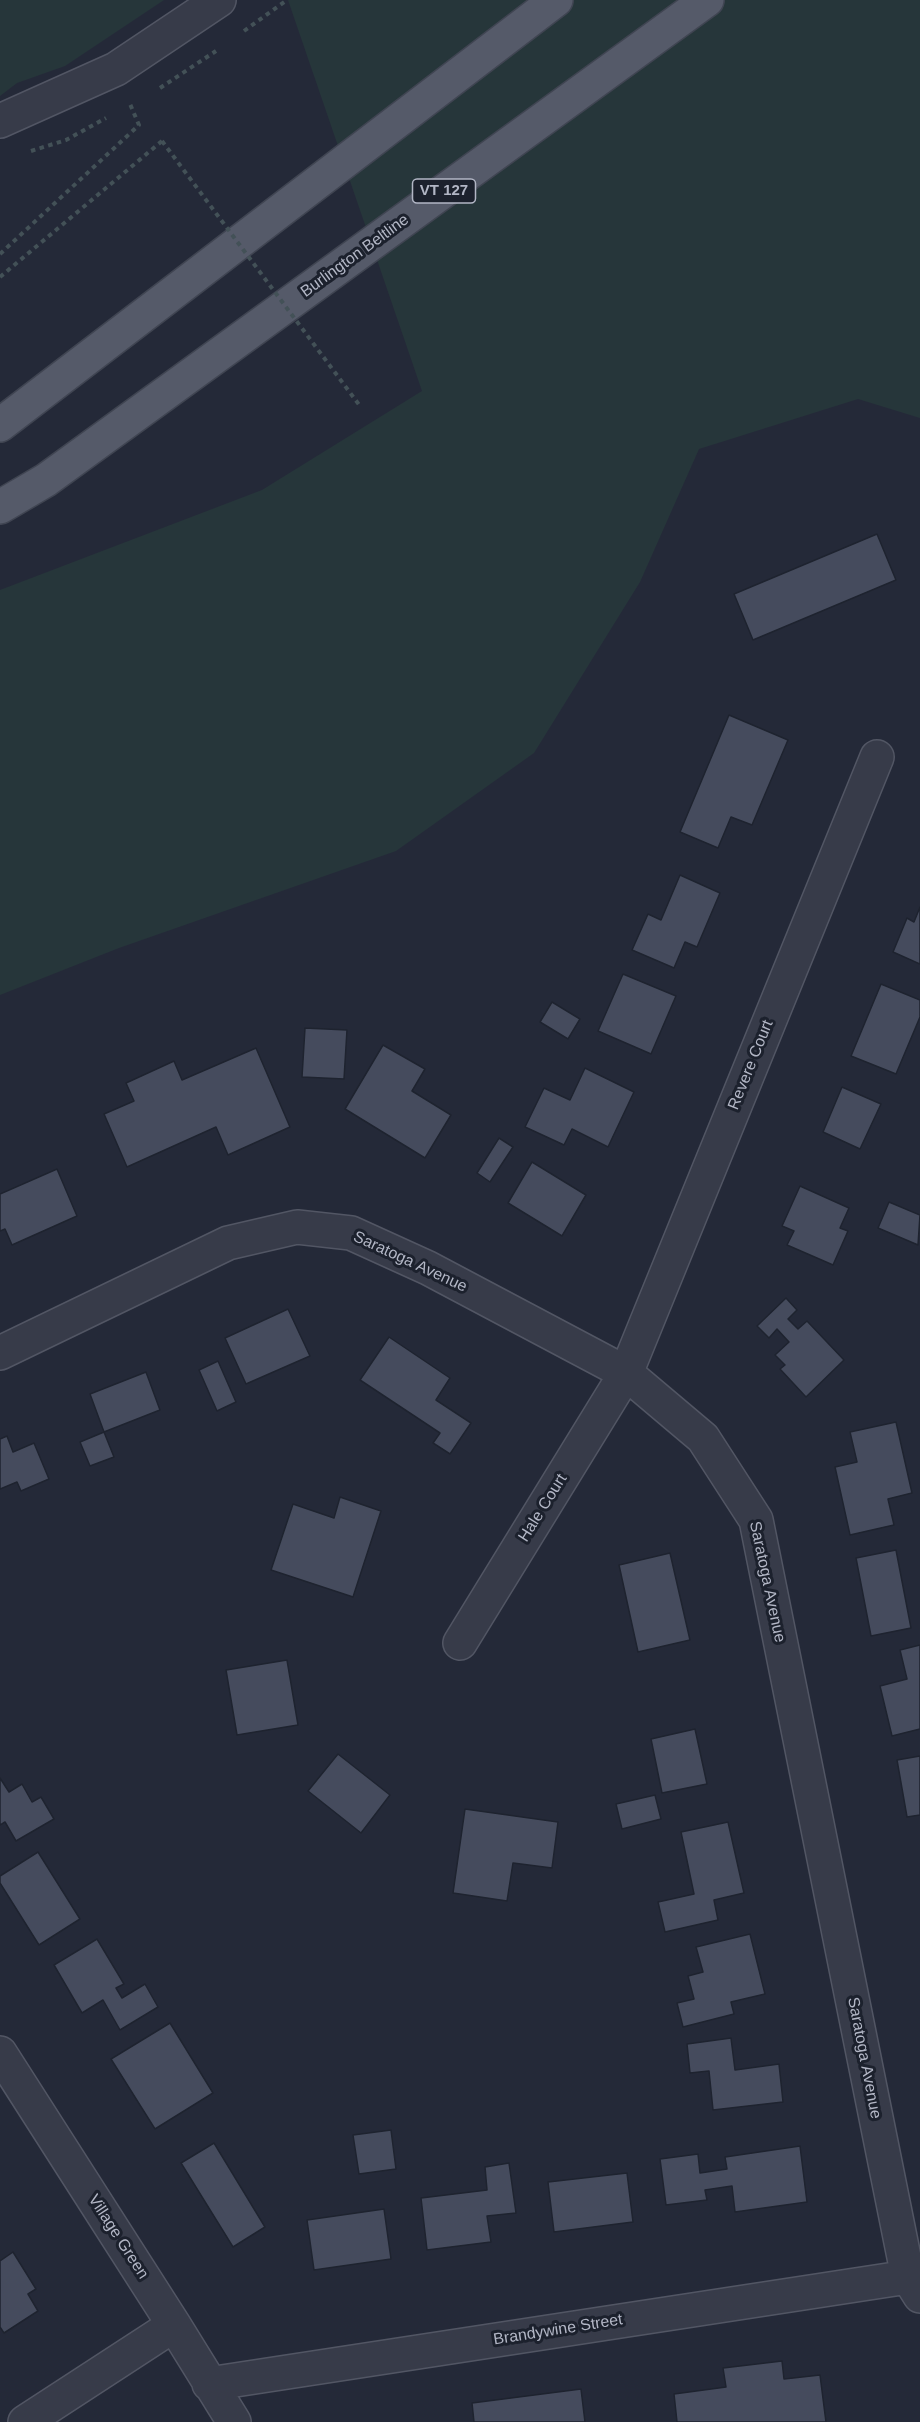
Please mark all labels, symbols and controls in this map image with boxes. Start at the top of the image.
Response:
road number: VT 127 [412,179,476,203]
street label: Burlington Beltline [297,210,413,302]
street label: Revere Court [724,1017,778,1113]
street label: Saratoga Avenue [350,1227,470,1297]
street label: Hale Court [515,1470,571,1546]
street label: Saratoga Avenue [745,1520,789,1644]
street label: Saratoga Avenue [843,1996,885,2120]
street label: Village Green [84,2191,152,2283]
street label: Brandywine Street [492,2310,624,2350]

